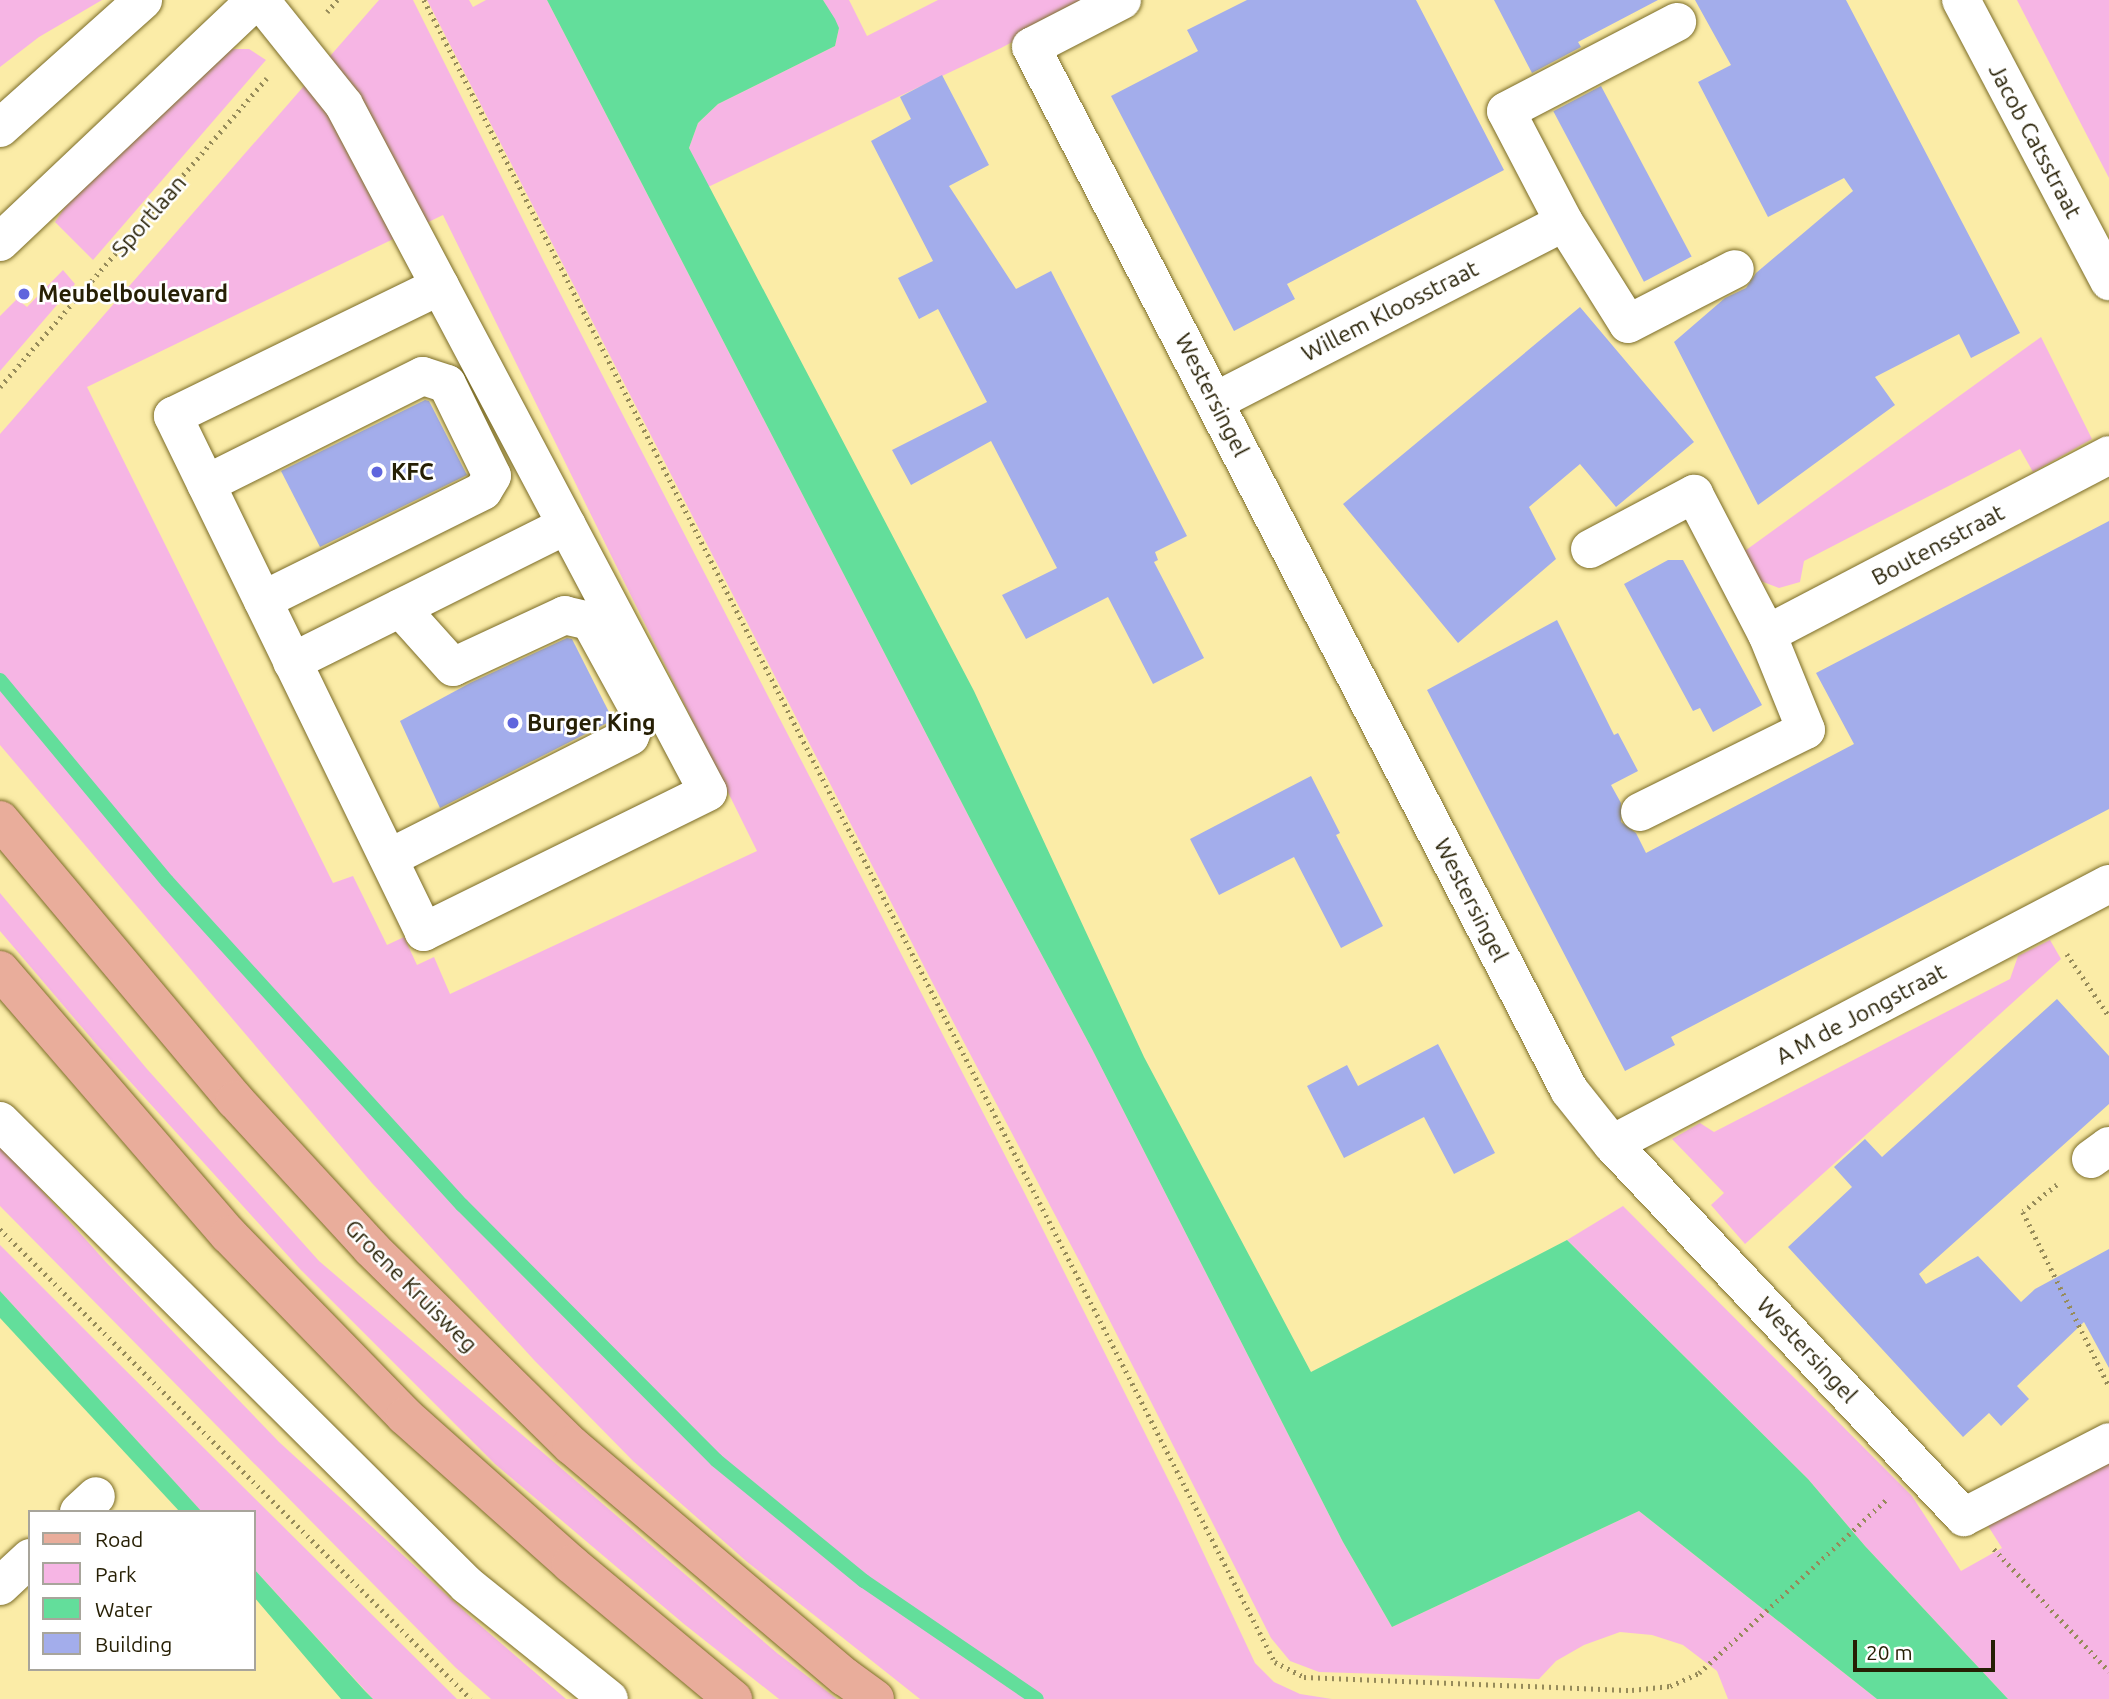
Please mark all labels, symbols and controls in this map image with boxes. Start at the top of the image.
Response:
street label: Jacob Catsstraat [1983,59,2087,223]
street label: Sportlaan [106,169,192,263]
street label: Willem Kloosstraat [1297,255,1483,367]
place label: Meubelboulevard [38,280,228,308]
marker: Meubelboulevard [16,286,32,302]
street label: Westersingel [1169,329,1255,461]
place label: KFC [391,458,434,486]
marker: KFC [369,464,385,480]
street label: Boutensstraat [1867,498,2009,592]
place label: Burger King [527,709,656,737]
marker: Burger King [505,715,521,731]
street label: Westersingel [1428,834,1514,966]
street label: A M de Jongstraat [1771,958,1951,1070]
street label: Groene Kruisweg [339,1214,483,1358]
street label: Westersingel [1751,1291,1863,1409]
legend [28,1510,256,1671]
text: Road [95,1527,143,1551]
text: Park [95,1562,137,1586]
text: Water [95,1597,153,1621]
scale bar [1857,1626,1999,1670]
text: Building [95,1632,172,1656]
text: 20 m [1866,1640,1913,1664]

